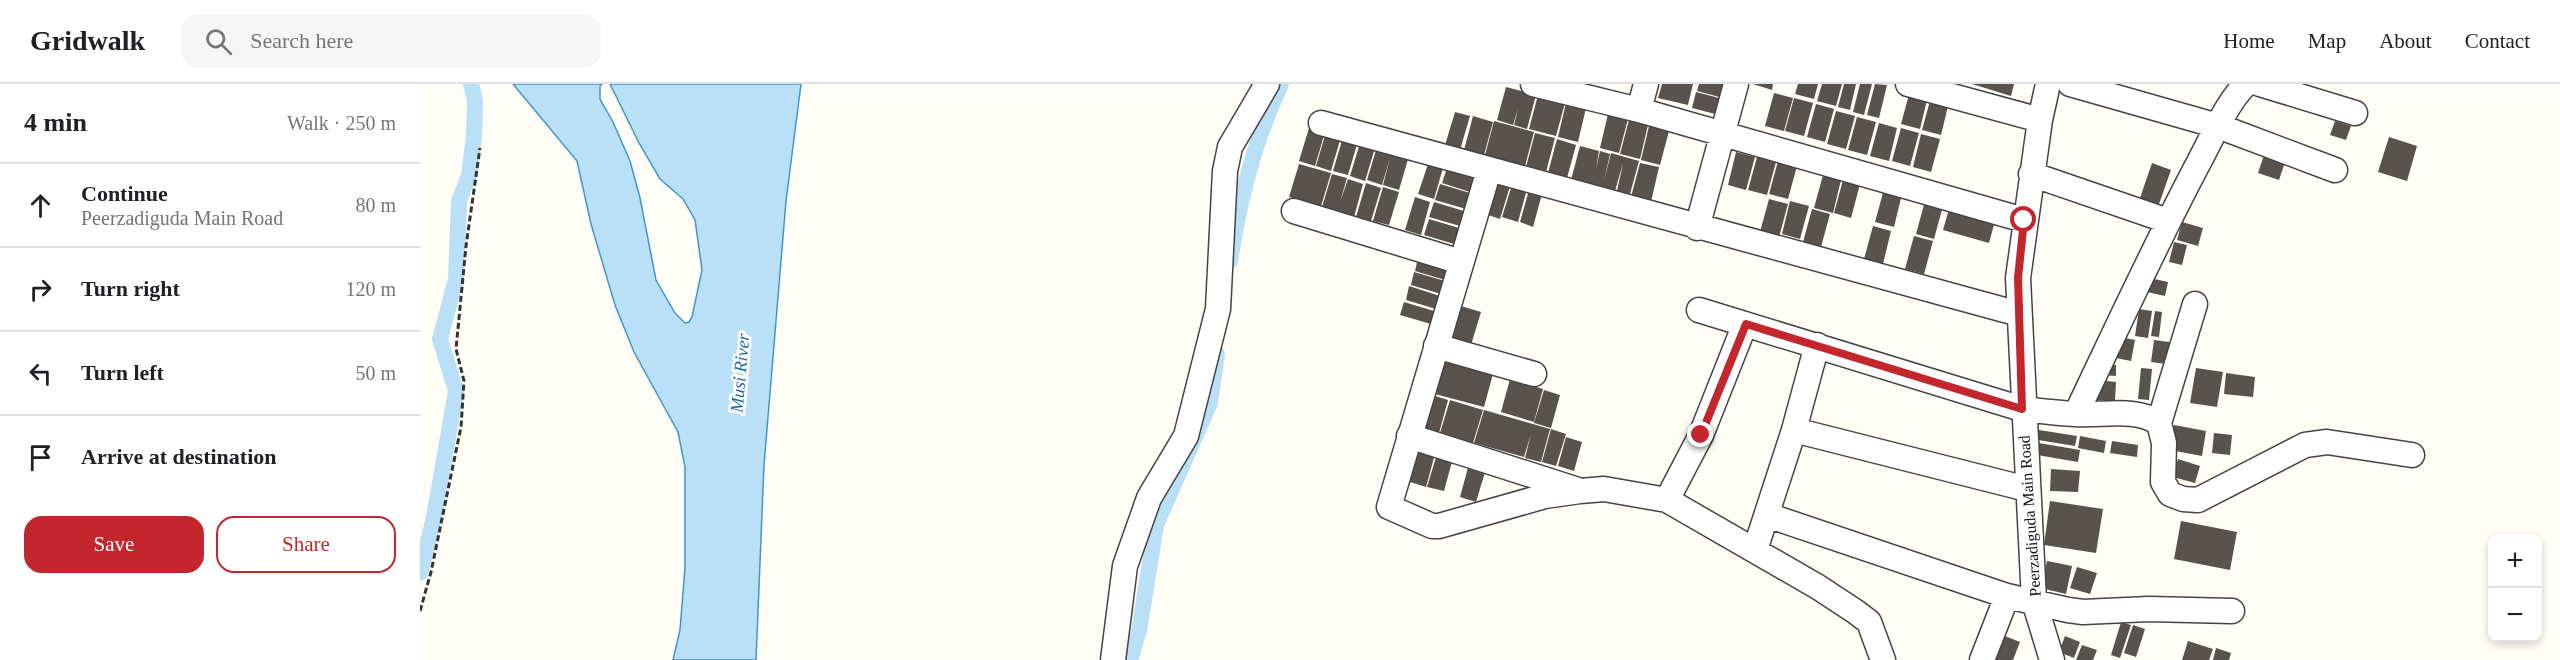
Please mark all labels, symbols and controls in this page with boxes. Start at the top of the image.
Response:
search box [181,14,601,68]
text: Gridwalk [30,25,145,56]
icon: search [202,25,235,58]
text: Search here [250,28,353,53]
text: Home [2223,29,2275,53]
text: Map [2308,29,2346,53]
text: About [2379,29,2432,53]
text: Contact [2465,29,2530,53]
text: 4 min [24,108,87,137]
text: Walk · 250 m [287,112,396,134]
text: Continue [81,181,168,206]
icon: ahead [24,189,57,222]
text: 80 m [355,194,396,216]
route start [2010,206,2036,232]
text: Peerzadiguda Main Road [81,207,283,229]
icon: right [24,273,57,306]
text: Turn right [81,276,180,301]
text: 120 m [345,278,396,300]
water label: Musi River [726,332,754,414]
icon: left [24,357,57,390]
text: Turn left [81,360,164,385]
text: 50 m [355,362,396,384]
route end [1687,421,1713,447]
street label: Peerzadiguda Main Road [2015,435,2045,597]
icon: arrive [24,441,57,474]
text: Arrive at destination [81,444,277,469]
button: Save [24,516,204,573]
button: Share [216,516,396,573]
map controls [2488,534,2542,642]
button: + [2488,534,2542,588]
button: − [2488,588,2542,642]

